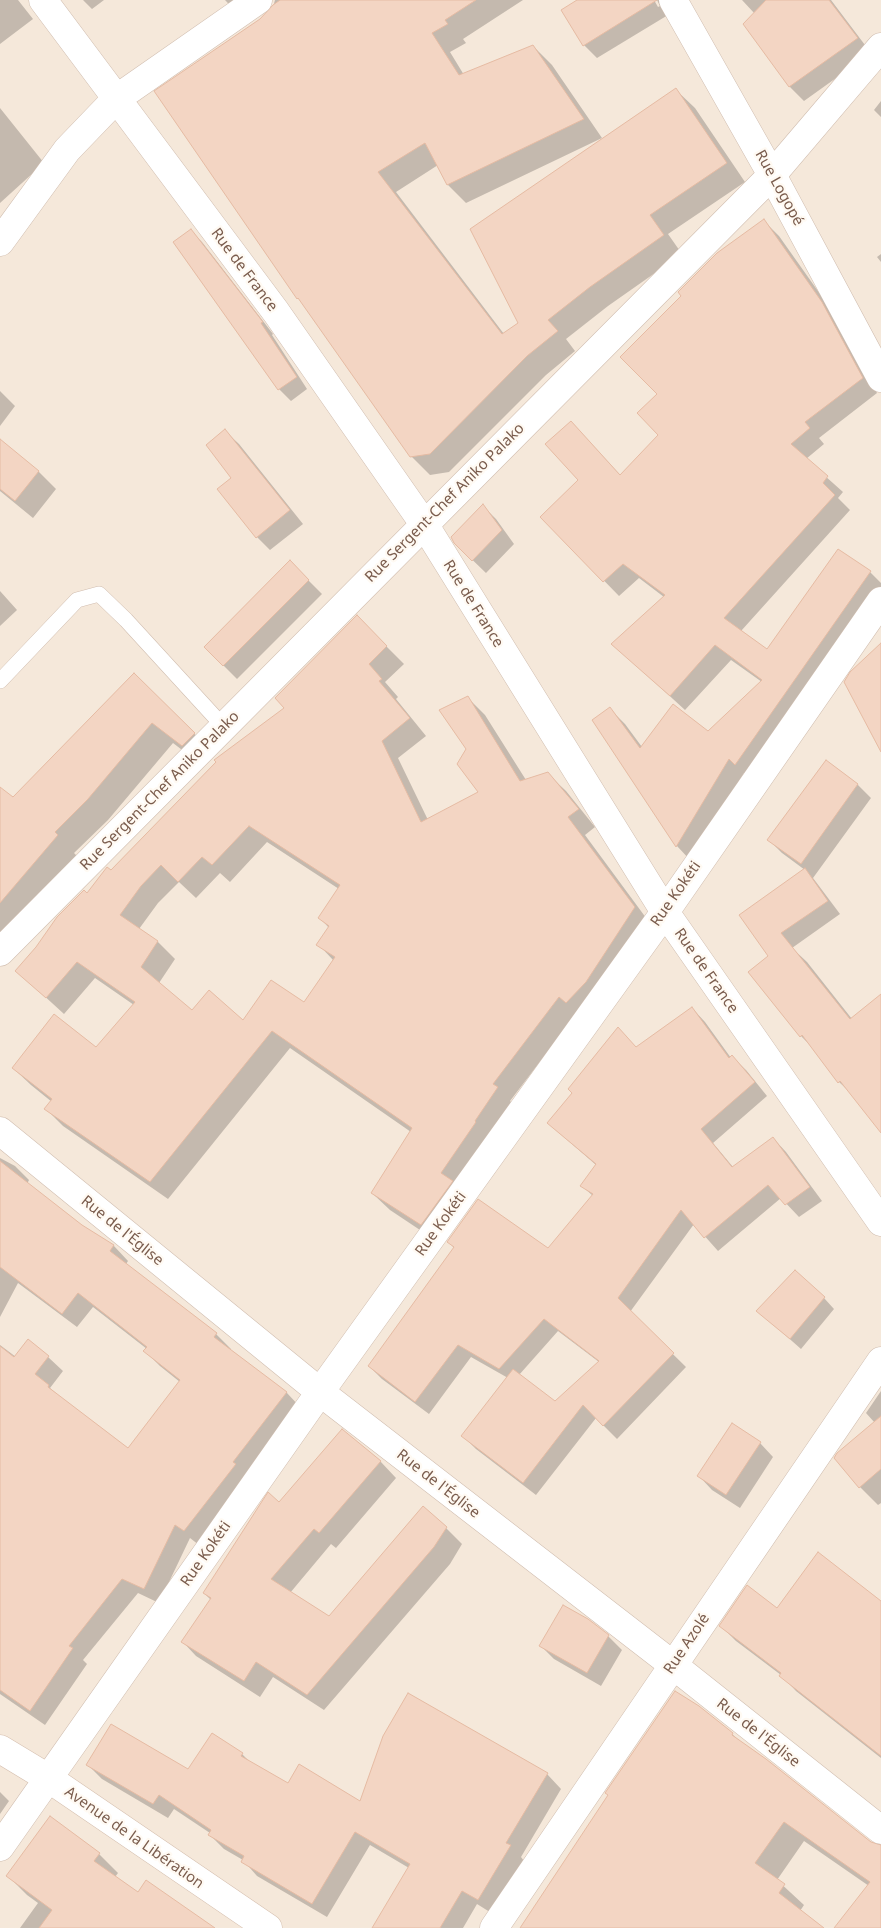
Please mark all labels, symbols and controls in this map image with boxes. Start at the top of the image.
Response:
street label: Rue Logopé [751,147,807,229]
street label: Rue de France [207,225,281,315]
street label: Rue Sergent-Chef Aniko Palako [362,420,528,586]
street label: Rue de France [439,557,507,651]
street label: Rue Sergent-Chef Aniko Palako [77,708,243,874]
street label: Rue Kokéti [647,858,705,930]
street label: Rue de France [670,925,742,1017]
street label: Rue Kokéti [412,1188,470,1260]
street label: Rue de l'Église [77,1192,167,1270]
street label: Rue de l'Église [393,1446,483,1522]
street label: Rue Kokéti [177,1518,235,1590]
street label: Rue Azolé [660,1610,714,1678]
street label: Rue de l'Église [713,1695,803,1771]
street label: Avenue de la Libération [61,1783,207,1893]

